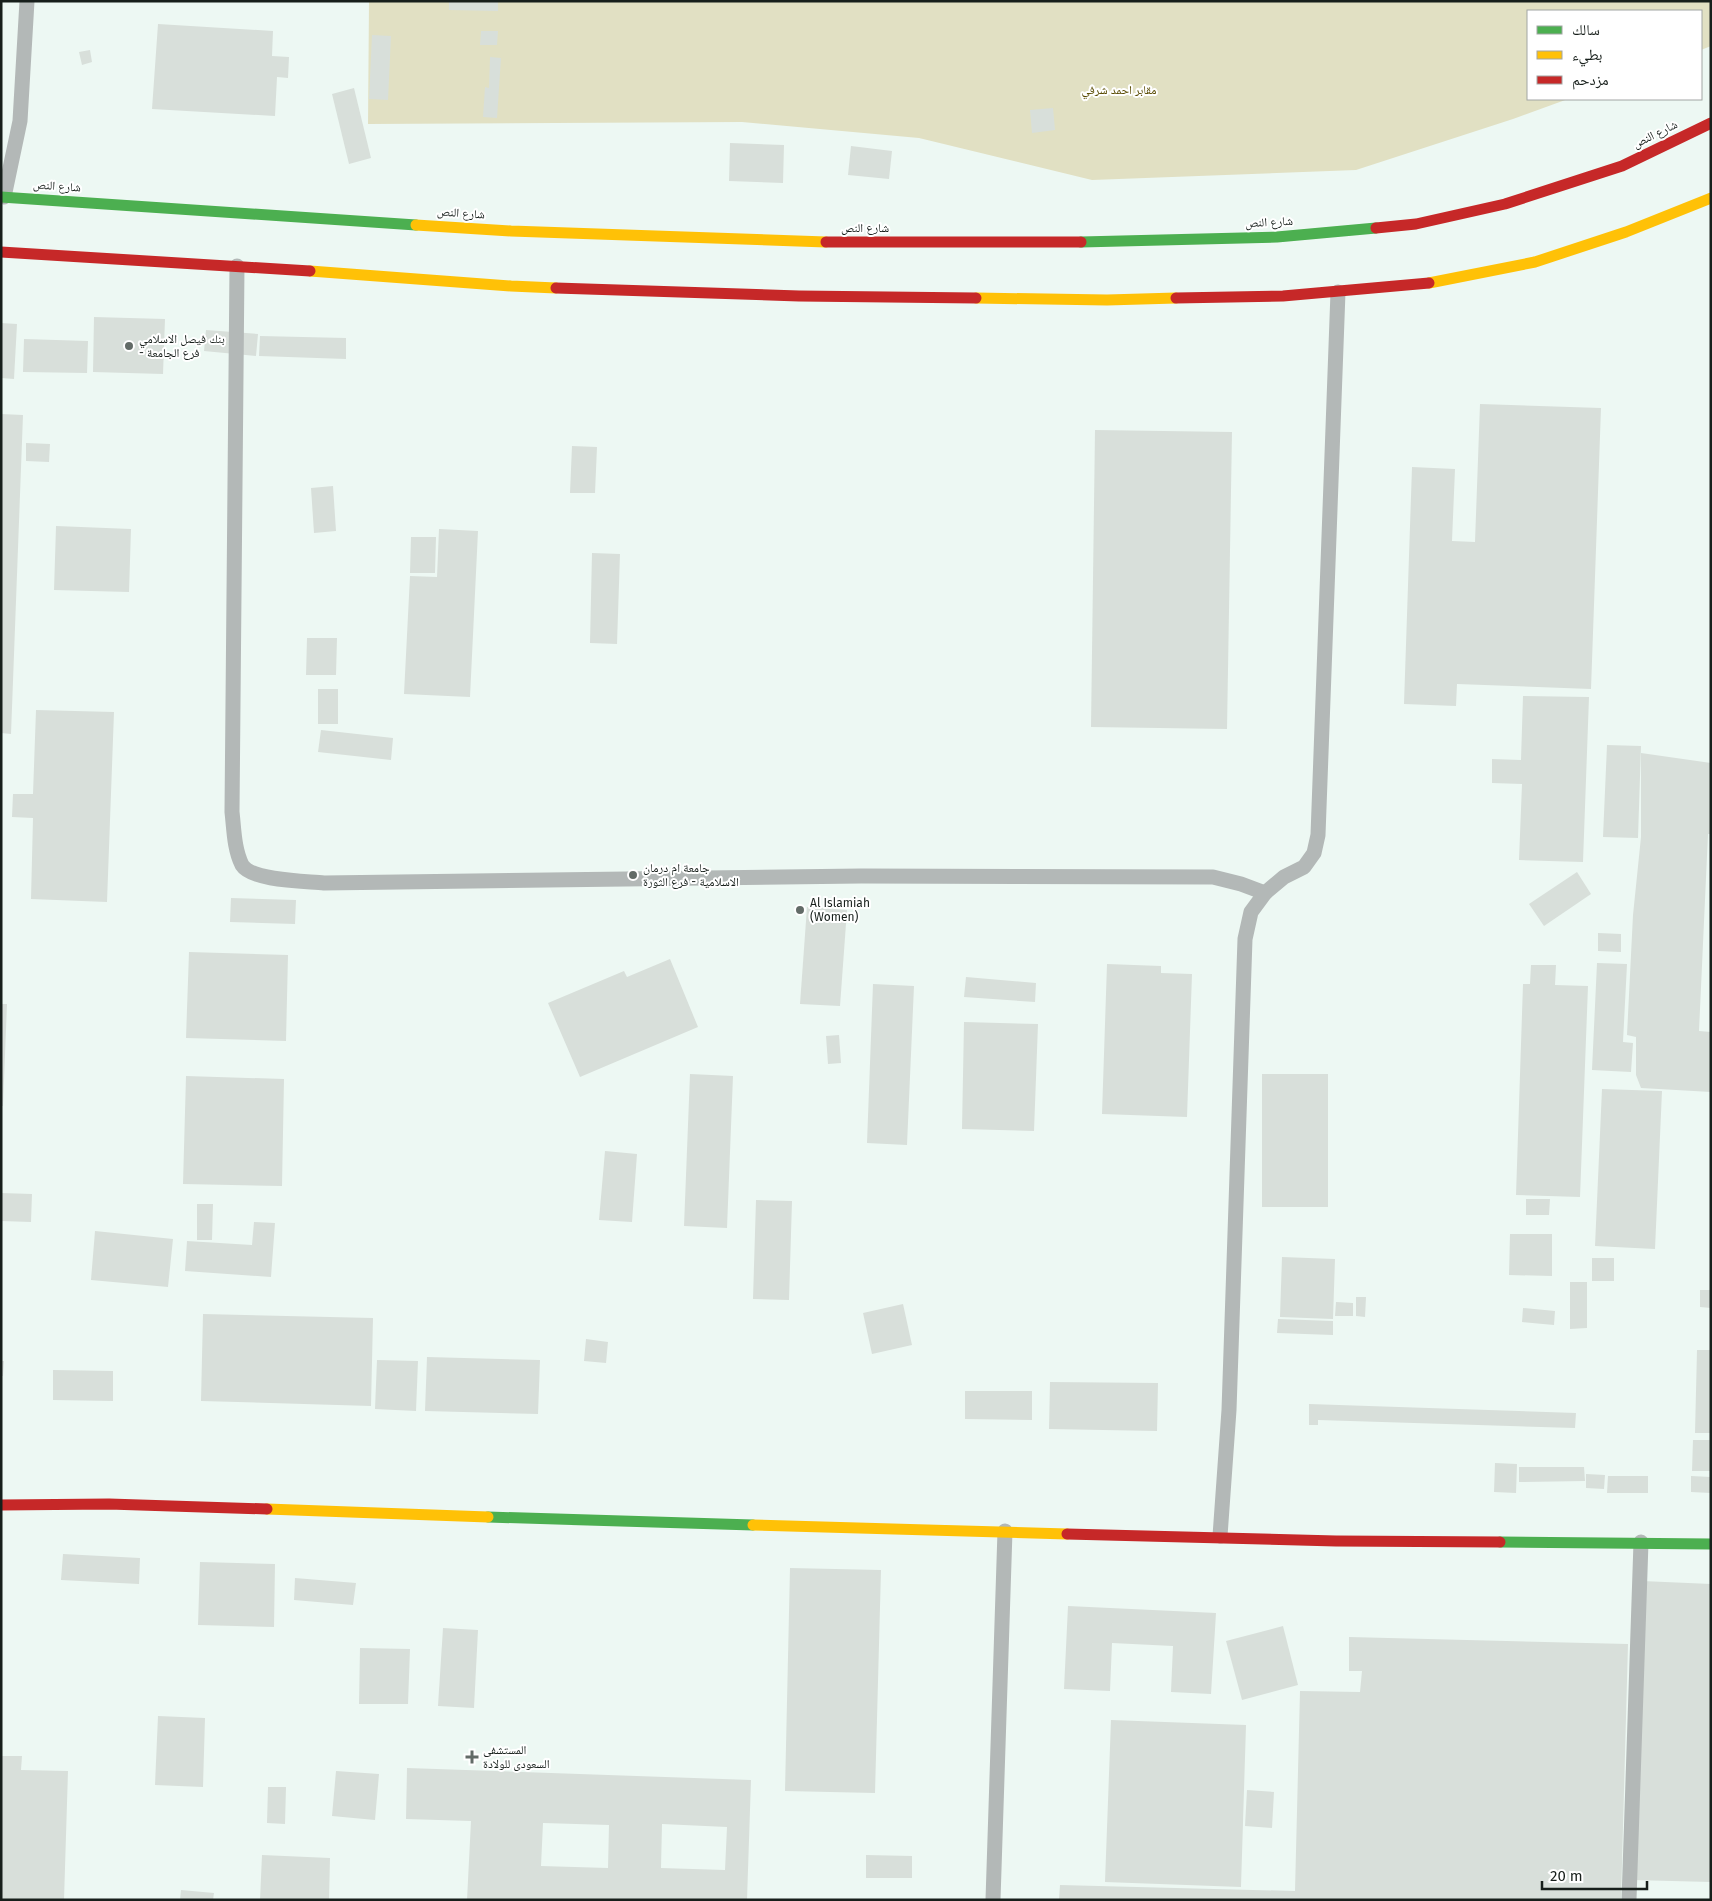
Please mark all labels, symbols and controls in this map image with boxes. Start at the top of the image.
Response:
legend [1527,10,1702,100]
text: سالك [1572,21,1600,39]
text: بطيء [1572,46,1602,67]
text: مزدحم [1572,71,1609,90]
park label: مقابر احمد شرفي [1082,83,1156,100]
street label: شارع النص [1630,117,1680,152]
street label: شارع النص [32,177,82,196]
street label: شارع النص [436,204,486,223]
street label: شارع النص [1245,214,1294,231]
street label: شارع النص [841,221,889,236]
place label: بنك فيصل الاسلامي - فرع الجامعة [139,332,225,361]
marker: بنك فيصل الاسلامي - فرع الجامعة [123,340,135,352]
place label: جامعة ام درمان الاسلامية - فرع الثورة [643,861,739,890]
marker: جامعة ام درمان الاسلامية - فرع الثورة [627,869,639,881]
place label: Al Islamiah (Women) [810,896,870,924]
marker: Al Islamiah (Women) [794,904,806,916]
place label: المستشفى السعودى للولادة [483,1743,550,1771]
marker: المستشفى السعودى للولادة [465,1750,479,1764]
scale bar [1542,1858,1647,1890]
text: 20 m [1550,1867,1583,1885]

